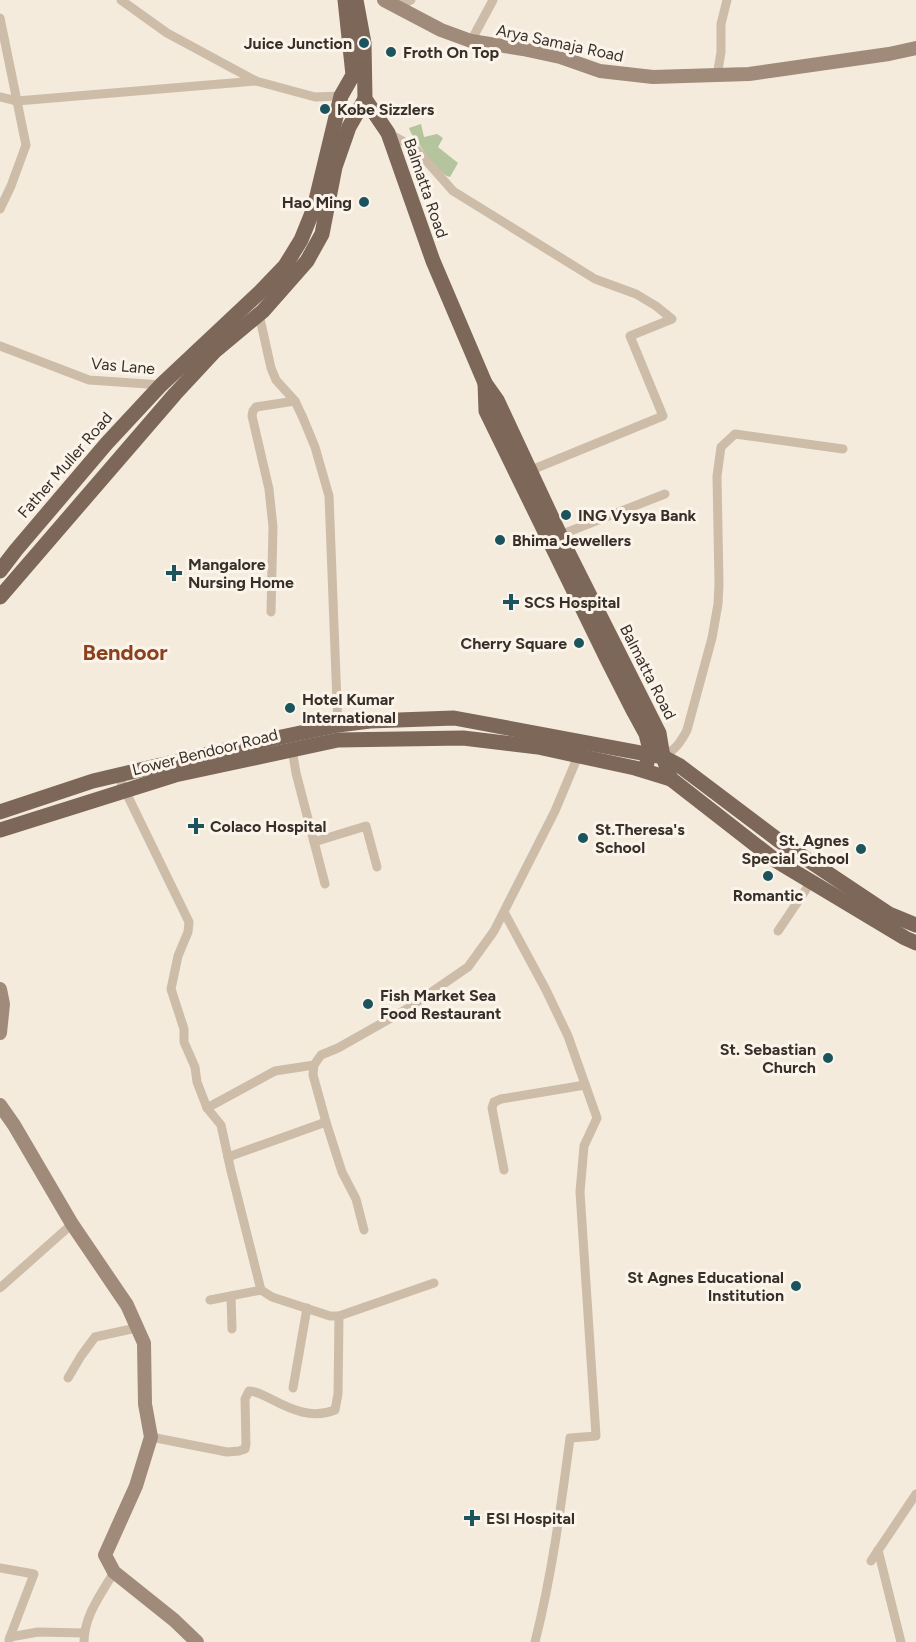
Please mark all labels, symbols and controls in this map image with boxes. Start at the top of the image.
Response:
street label: Arya Samaja Road [495,20,625,66]
place label: Juice Junction [244,34,352,53]
marker: Juice Junction [357,36,371,50]
place label: Froth On Top [403,43,499,62]
marker: Froth On Top [384,45,398,59]
place label: Kobe Sizzlers [337,100,435,119]
marker: Kobe Sizzlers [318,102,332,116]
street label: Balmatta Road [400,136,452,240]
place label: Hao Ming [282,193,352,212]
marker: Hao Ming [357,195,371,209]
street label: Vas Lane [90,354,156,378]
street label: Father Muller Road [14,408,116,522]
place label: ING Vysya Bank [578,506,697,525]
marker: ING Vysya Bank [559,508,573,522]
place label: Bhima Jewellers [512,531,632,550]
marker: Bhima Jewellers [493,533,507,547]
place label: Mangalore Nursing Home [188,555,294,592]
marker: Mangalore Nursing Home [165,564,183,582]
marker: SCS Hospital [502,593,520,611]
place label: SCS Hospital [524,593,620,612]
street label: Balmatta Road [616,621,680,723]
place label: Cherry Square [461,634,567,653]
marker: Cherry Square [572,636,586,650]
district label: Bendoor [82,639,168,666]
place label: Hotel Kumar International [302,690,396,727]
marker: Hotel Kumar International [283,701,297,715]
street label: Lower Bendoor Road [130,725,280,779]
marker: Colaco Hospital [187,817,205,835]
place label: Colaco Hospital [210,817,327,836]
place label: St.Theresa's School [595,820,685,857]
marker: St.Theresa's School [576,831,590,845]
place label: St. Agnes Special School [742,831,850,868]
marker: St. Agnes Special School [854,842,868,856]
marker: Romantic [761,869,775,883]
place label: Romantic [733,886,804,905]
place label: Fish Market Sea Food Restaurant [380,986,501,1023]
marker: Fish Market Sea Food Restaurant [361,997,375,1011]
place label: St. Sebastian Church [720,1040,816,1077]
marker: St. Sebastian Church [821,1051,835,1065]
place label: St Agnes Educational Institution [627,1268,784,1305]
marker: St Agnes Educational Institution [789,1279,803,1293]
marker: ESI Hospital [463,1509,481,1527]
place label: ESI Hospital [486,1509,575,1528]

